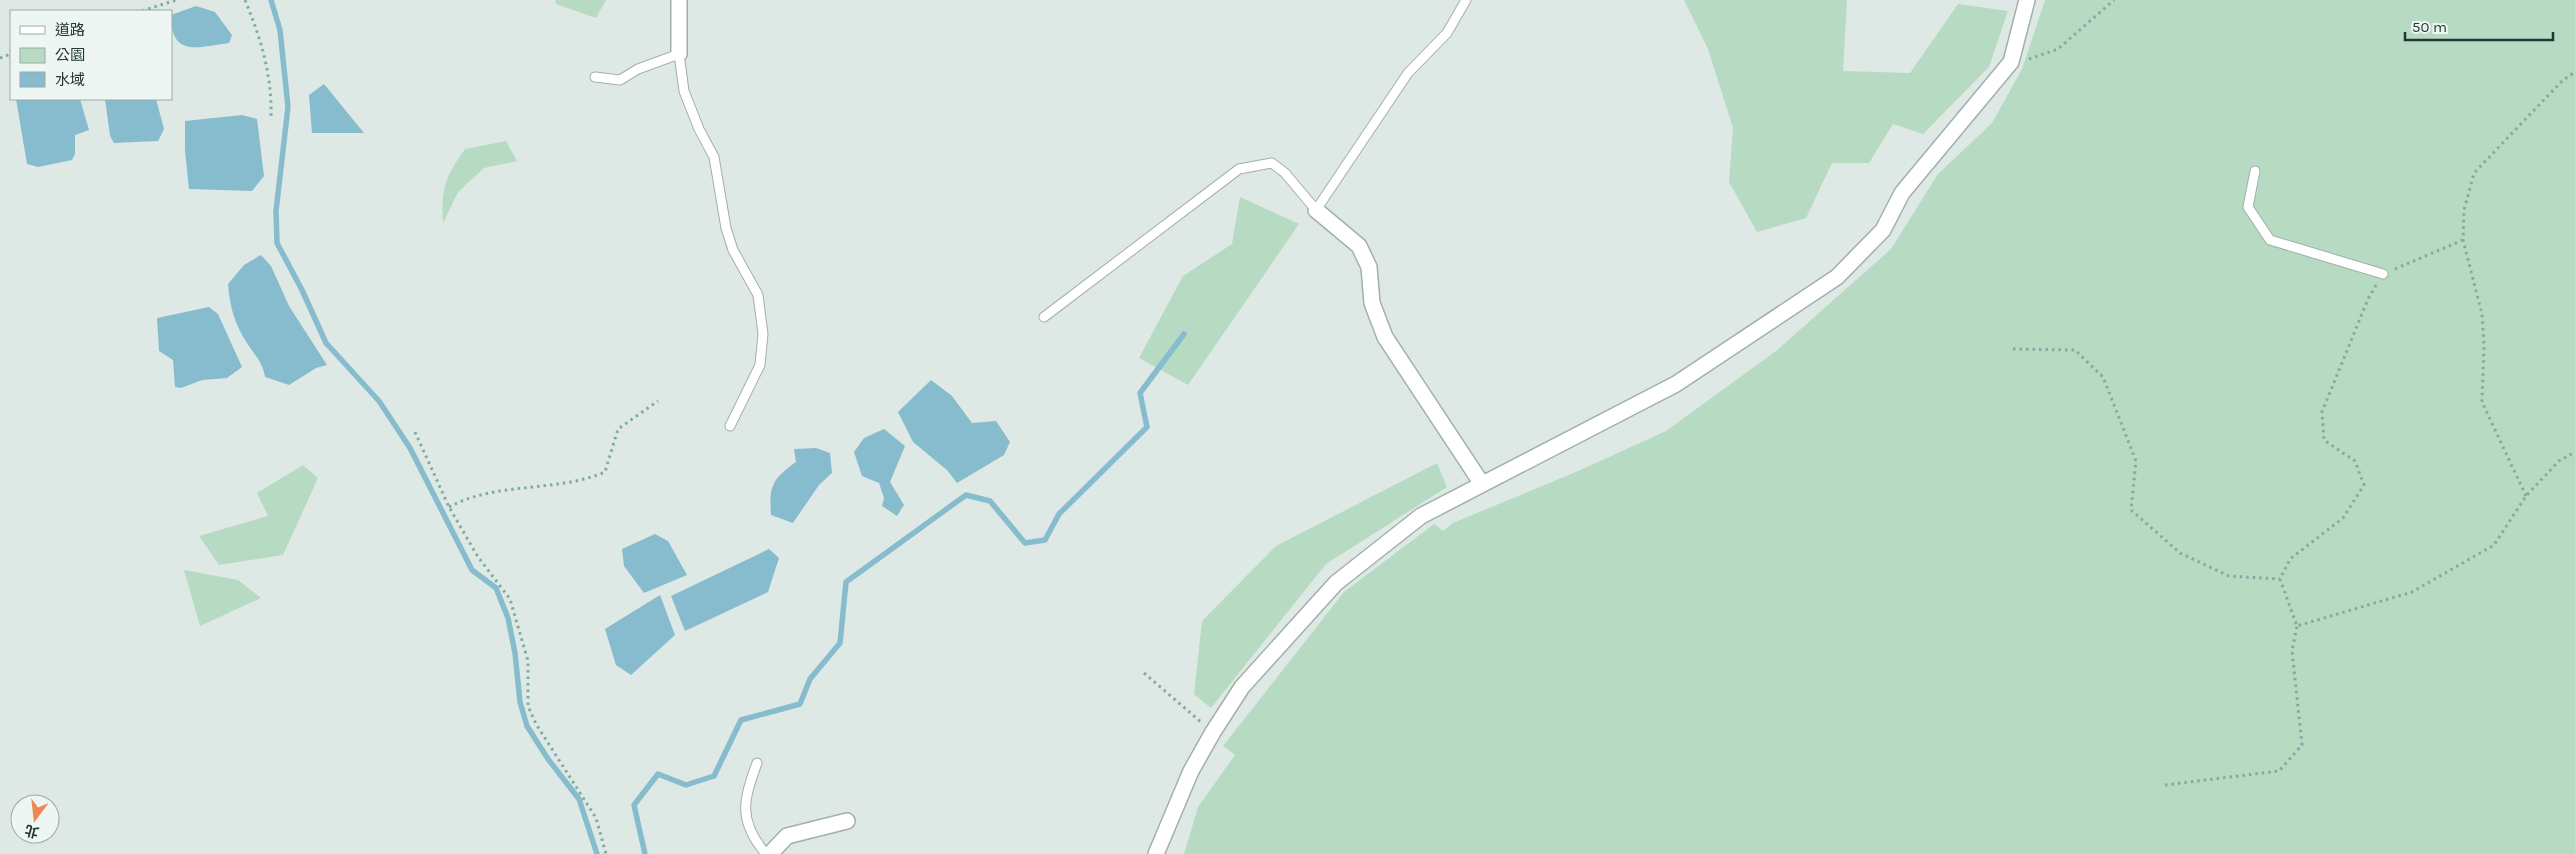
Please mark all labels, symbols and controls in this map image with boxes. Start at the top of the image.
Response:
legend [10,10,172,100]
scale bar [2405,10,2552,42]
text: 50 m [2412,18,2447,36]
text: 道路 [55,21,85,39]
text: 公園 [55,46,85,64]
text: 水域 [55,71,85,89]
north arrow [10,794,60,844]
text: 北 [23,821,41,841]

